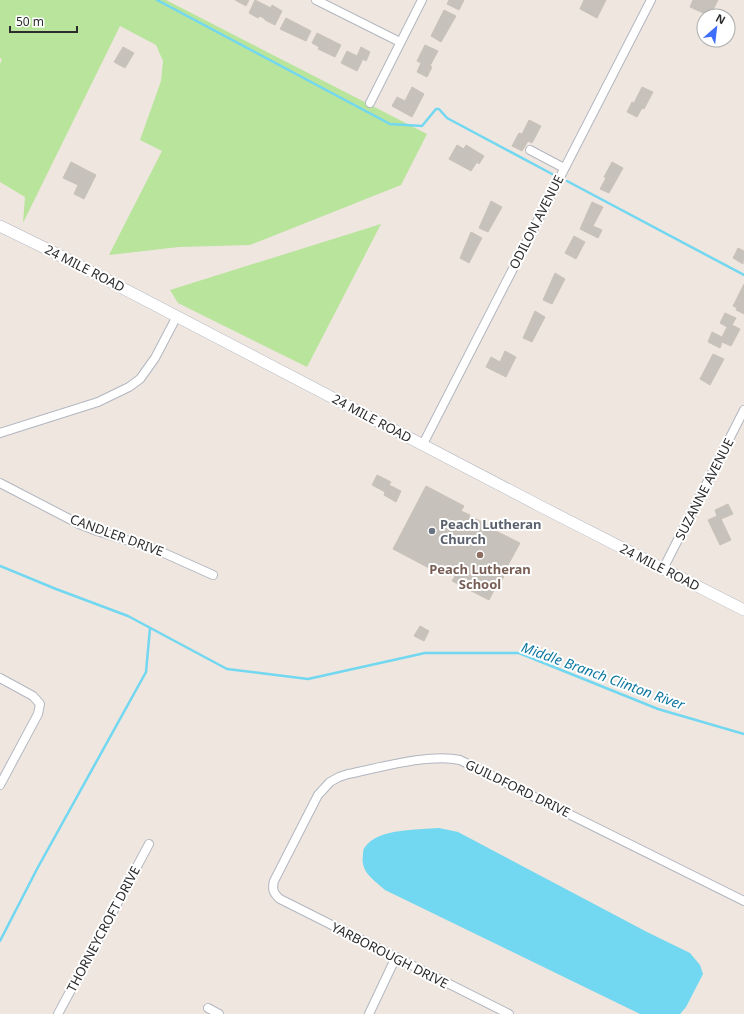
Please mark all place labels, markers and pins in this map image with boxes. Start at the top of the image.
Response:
place label: Peach Lutheran Church [440,515,542,548]
marker: Peach Lutheran Church [427,526,437,536]
marker: Peach Lutheran School [475,550,485,560]
place label: Peach Lutheran School [429,560,531,593]

